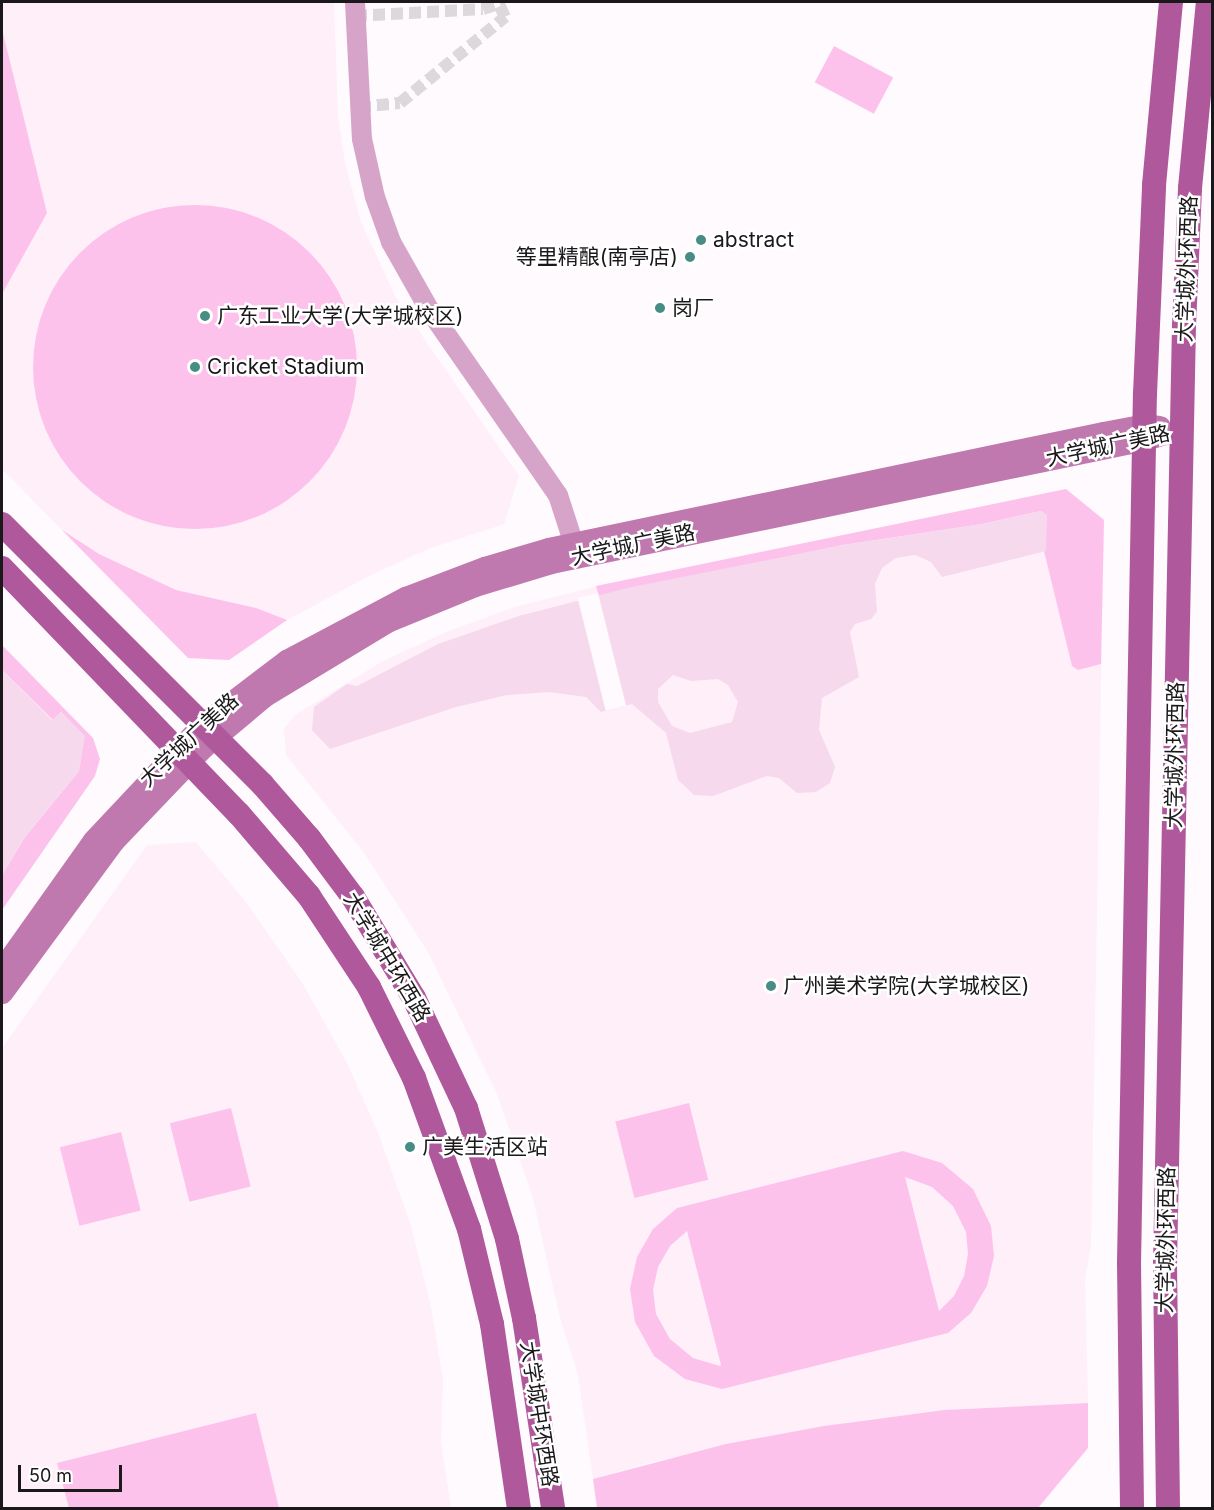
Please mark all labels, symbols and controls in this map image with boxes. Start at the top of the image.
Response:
street label: 大学城外环西路 [1172,195,1202,343]
place label: abstract [713,227,794,253]
marker: abstract [694,233,708,247]
place label: 等里精酿(南亭店) [516,244,678,270]
marker: 等里精酿(南亭店) [683,250,697,264]
place label: 岗厂 [672,295,714,321]
marker: 岗厂 [653,301,667,315]
place label: 广东工业大学(大学城校区) [217,303,463,329]
marker: 广东工业大学(大学城校区) [198,309,212,323]
place label: Cricket Stadium [207,354,365,380]
marker: Cricket Stadium [188,360,202,374]
street label: 大学城广美路 [1044,421,1172,471]
street label: 大学城广美路 [569,520,697,570]
street label: 大学城外环西路 [1161,681,1189,829]
street label: 大学城广美路 [134,688,244,792]
street label: 大学城中环西路 [338,888,436,1026]
place label: 广州美术学院(大学城校区) [783,973,1029,999]
marker: 广州美术学院(大学城校区) [764,979,778,993]
place label: 广美生活区站 [422,1134,548,1160]
marker: 广美生活区站 [403,1140,417,1154]
street label: 大学城外环西路 [1152,1166,1180,1314]
street label: 大学城中环西路 [515,1339,563,1489]
scale bar [21,1453,124,1491]
text: 50 m [29,1465,72,1486]

